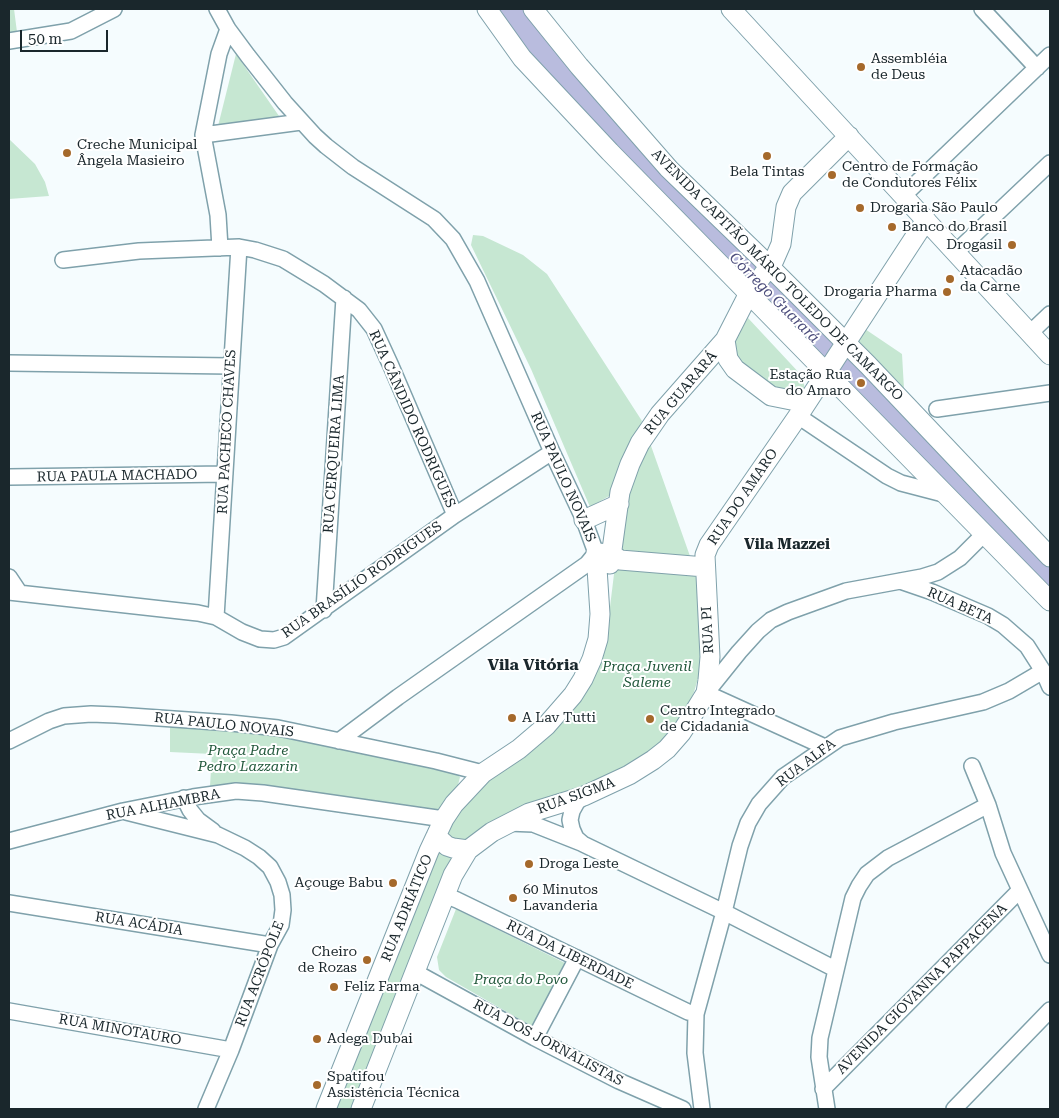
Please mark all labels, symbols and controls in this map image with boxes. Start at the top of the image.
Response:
scale bar [22,20,110,52]
text: 50 m [28,30,62,48]
place label: Assembléia de Deus [871,51,947,84]
marker: Assembléia de Deus [855,61,867,73]
place label: Creche Municipal Ângela Masieiro [77,137,197,170]
street label: AVENIDA CAPITÃO MÁRIO TOLEDO DE CAMARGO [648,146,906,404]
marker: Creche Municipal Ângela Masieiro [61,147,73,159]
marker: Bela Tintas [761,150,773,162]
place label: Centro de Formação de Condutores Félix [842,159,978,192]
place label: Bela Tintas [730,164,804,180]
marker: Centro de Formação de Condutores Félix [826,169,838,181]
place label: Drogaria São Paulo [870,200,998,216]
marker: Drogaria São Paulo [854,202,866,214]
place label: Banco do Brasil [902,219,1007,235]
marker: Banco do Brasil [886,221,898,233]
place label: Drogasil [946,237,1002,253]
marker: Drogasil [1006,239,1018,251]
water label: Córrego Guarará [725,249,823,347]
place label: Atacadão da Carne [960,263,1023,296]
marker: Atacadão da Carne [944,273,956,285]
place label: Drogaria Pharma [824,284,937,300]
marker: Drogaria Pharma [941,286,953,298]
street label: RUA CÂNDIDO RODRIGUES [365,328,459,510]
street label: RUA GUARARÁ [641,348,721,438]
street label: RUA PACHECO CHAVES [214,349,240,515]
place label: Estação Rua do Amaro [769,367,851,400]
street label: RUA CERQUEIRA LIMA [320,374,348,534]
marker: Estação Rua do Amaro [855,377,867,389]
street label: RUA PAULO NOVAIS [527,409,599,545]
street label: RUA DO AMARO [705,446,781,548]
street label: RUA PAULA MACHADO [36,466,198,486]
street label: RUA BRASÍLIO RODRIGUES [279,518,445,642]
district label: Vila Mazzei [744,536,830,554]
street label: RUA BETA [924,584,996,628]
street label: RUA PI [698,606,718,654]
district label: Vila Vitória [487,655,579,675]
park label: Praça Juvenil Saleme [602,659,692,692]
place label: Centro Integrado de Cidadania [660,703,775,736]
street label: RUA PAULO NOVAIS [153,709,295,741]
place label: A Lav Tutti [522,710,596,726]
marker: A Lav Tutti [506,712,518,724]
marker: Centro Integrado de Cidadania [644,713,656,725]
street label: RUA ALFA [773,735,839,791]
park label: Praça Padre Pedro Lazzarin [198,743,298,776]
street label: RUA SIGMA [535,774,617,818]
street label: RUA ALHAMBRA [105,786,221,824]
street label: RUA ADRIÁTICO [378,852,436,964]
place label: Droga Leste [539,856,619,872]
marker: Droga Leste [523,858,535,870]
place label: Açouge Babu [295,875,383,891]
marker: Açouge Babu [387,877,399,889]
place label: 60 Minutos Lavanderia [523,882,598,914]
marker: 60 Minutos Lavanderia [507,892,519,904]
street label: AVENIDA GIOVANNA PAPPACENA [833,900,1011,1078]
street label: RUA ACÁDIA [94,909,184,939]
street label: RUA DA LIBERDADE [504,917,636,993]
street label: RUA ACRÓPOLE [232,919,288,1029]
place label: Cheiro de Rozas [298,944,357,976]
marker: Cheiro de Rozas [361,954,373,966]
park label: Praça do Povo [474,972,568,988]
place label: Feliz Farma [344,979,420,995]
marker: Feliz Farma [328,981,340,993]
street label: RUA DOS JORNALISTAS [470,996,626,1090]
street label: RUA MINOTAURO [57,1011,183,1049]
place label: Adega Dubai [327,1031,413,1047]
marker: Adega Dubai [311,1033,323,1045]
place label: Spatifou Assistência Técnica [327,1069,460,1102]
marker: Spatifou Assistência Técnica [311,1079,323,1091]

